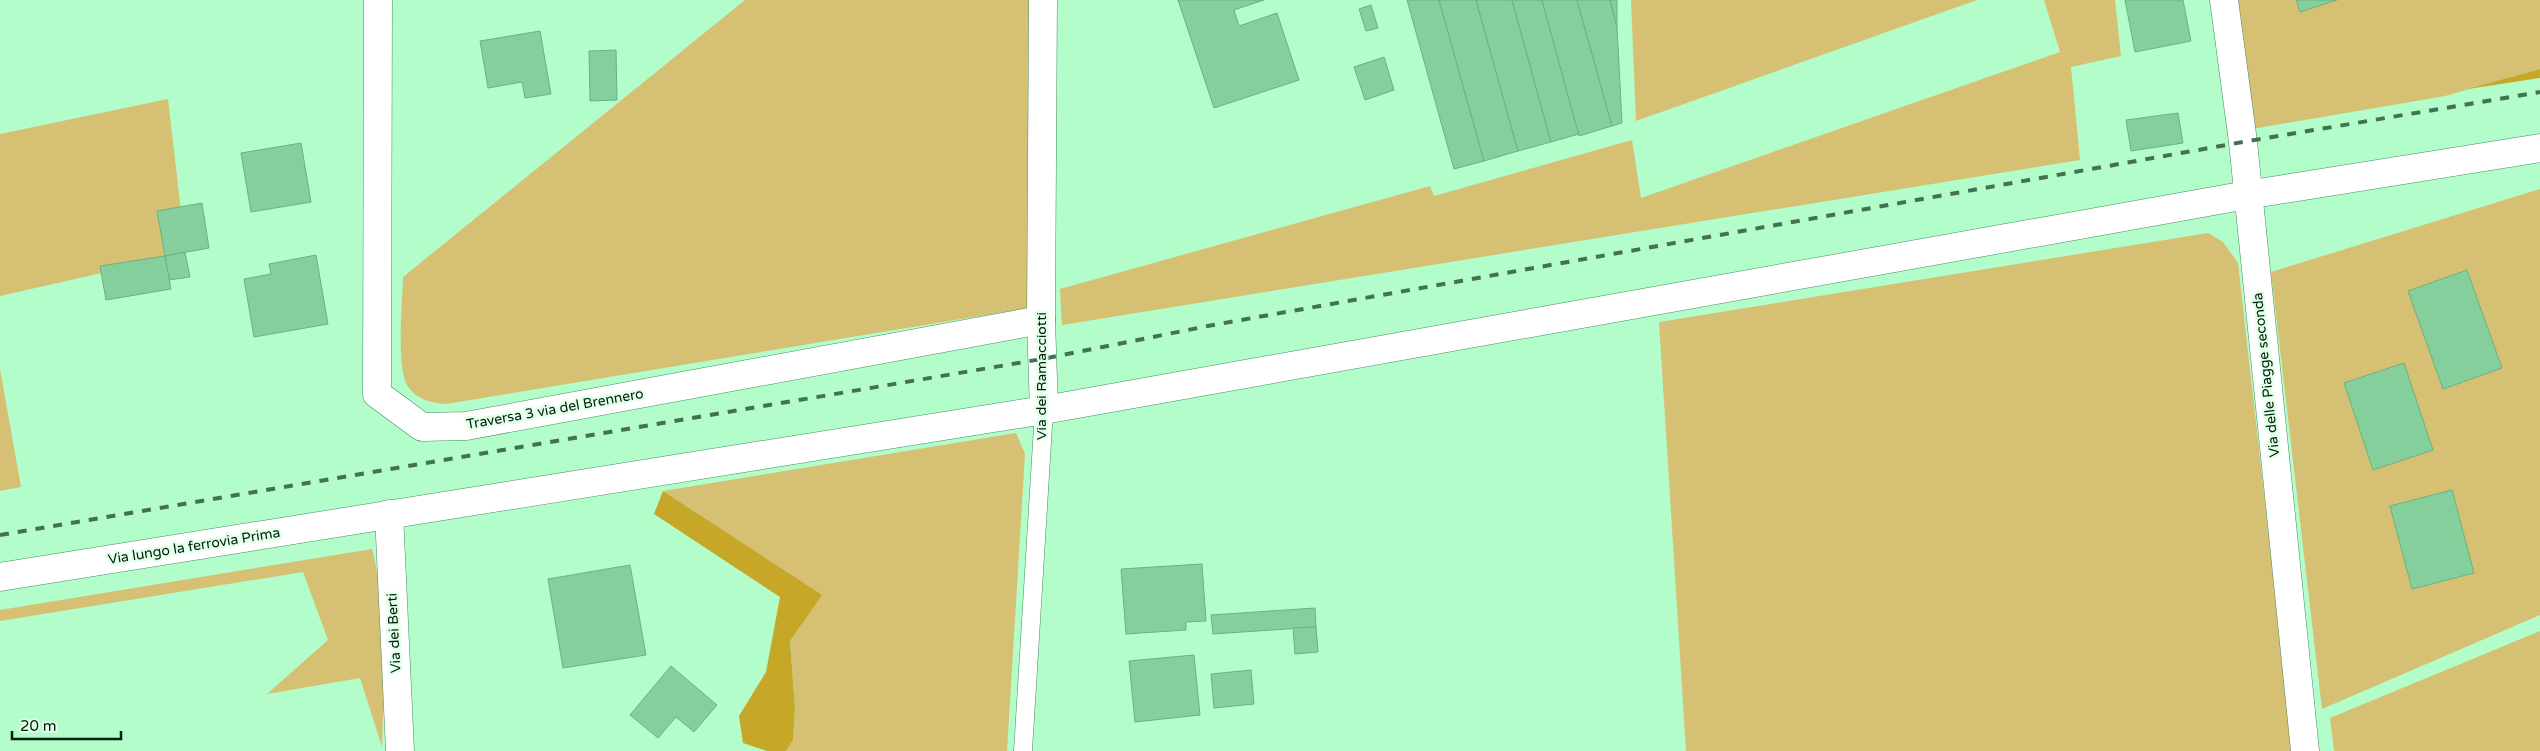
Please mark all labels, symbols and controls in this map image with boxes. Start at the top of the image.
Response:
street label: Via delle Piagge seconda [2249,292,2283,458]
street label: Via dei Ramacciotti [1033,312,1050,440]
street label: Traversa 3 via del Brennero [465,385,645,433]
street label: Via lungo la ferrovia Prima [107,524,281,568]
street label: Via dei Berti [383,593,405,673]
scale bar [12,708,121,740]
text: 20 m [20,717,57,735]

